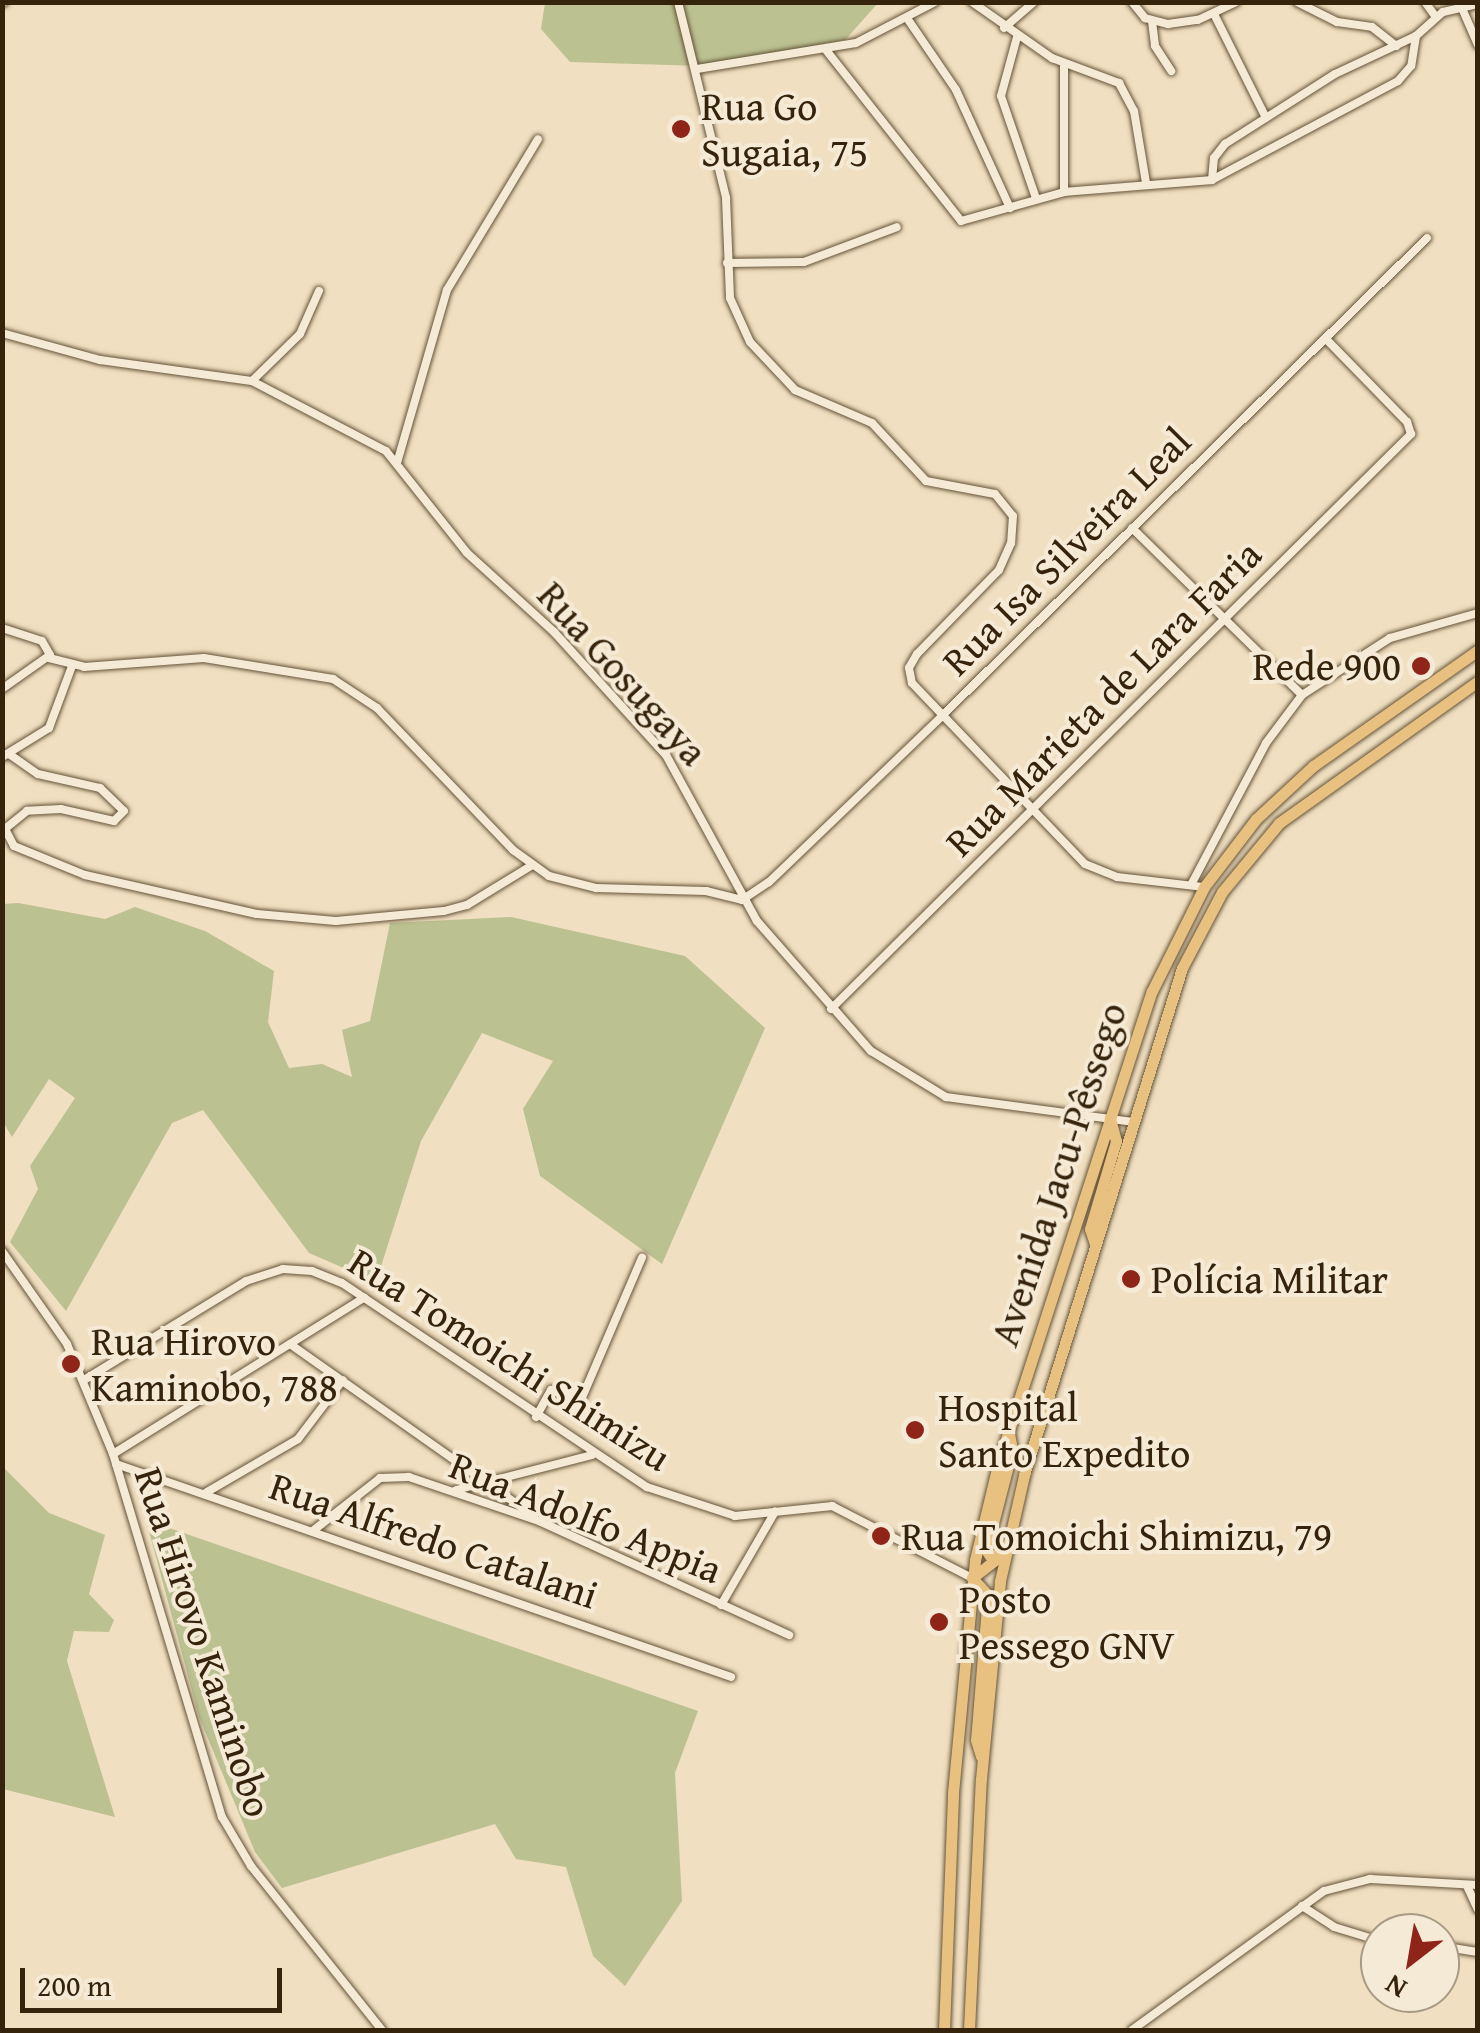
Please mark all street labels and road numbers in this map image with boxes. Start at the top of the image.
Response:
street label: Rua Isa Silveira Leal [932,417,1200,685]
street label: Rua Marieta de Lara Faria [935,530,1271,866]
street label: Rua Gosugaya [528,571,718,775]
street label: Avenida Jacu-Pêssego [980,996,1136,1352]
street label: Rua Tomoichi Shimizu [340,1237,680,1481]
street label: Rua Adolfo Appia [443,1441,729,1593]
street label: Rua Hirovo Kaminobo [125,1461,283,1823]
street label: Rua Alfredo Catalani [264,1461,604,1619]

